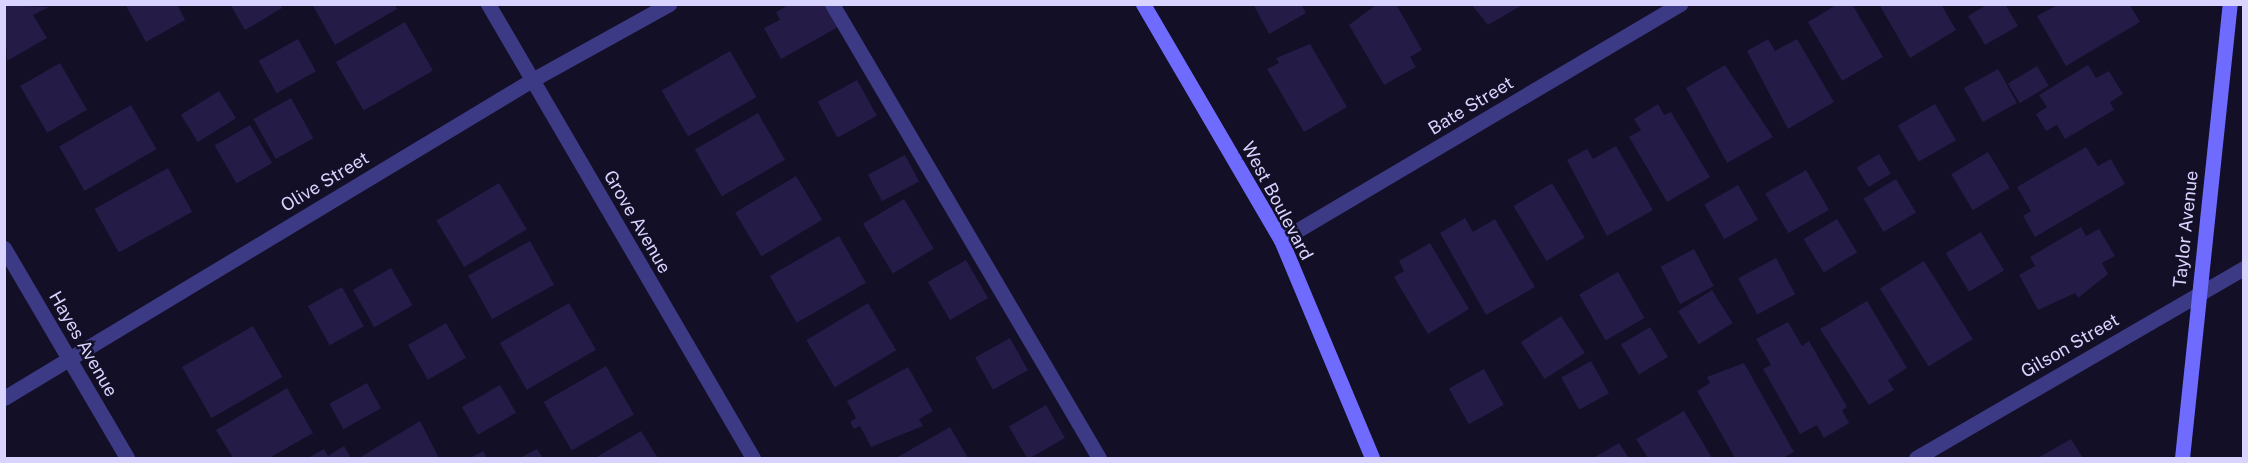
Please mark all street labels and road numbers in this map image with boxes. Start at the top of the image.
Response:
street label: Bate Street [1424,72,1518,140]
street label: West Boulevard [1237,138,1317,264]
street label: Olive Street [277,147,373,217]
street label: Grove Avenue [599,167,675,277]
street label: Taylor Avenue [2169,170,2203,288]
street label: Hayes Avenue [44,287,122,401]
street label: Gilson Street [2017,309,2123,383]

